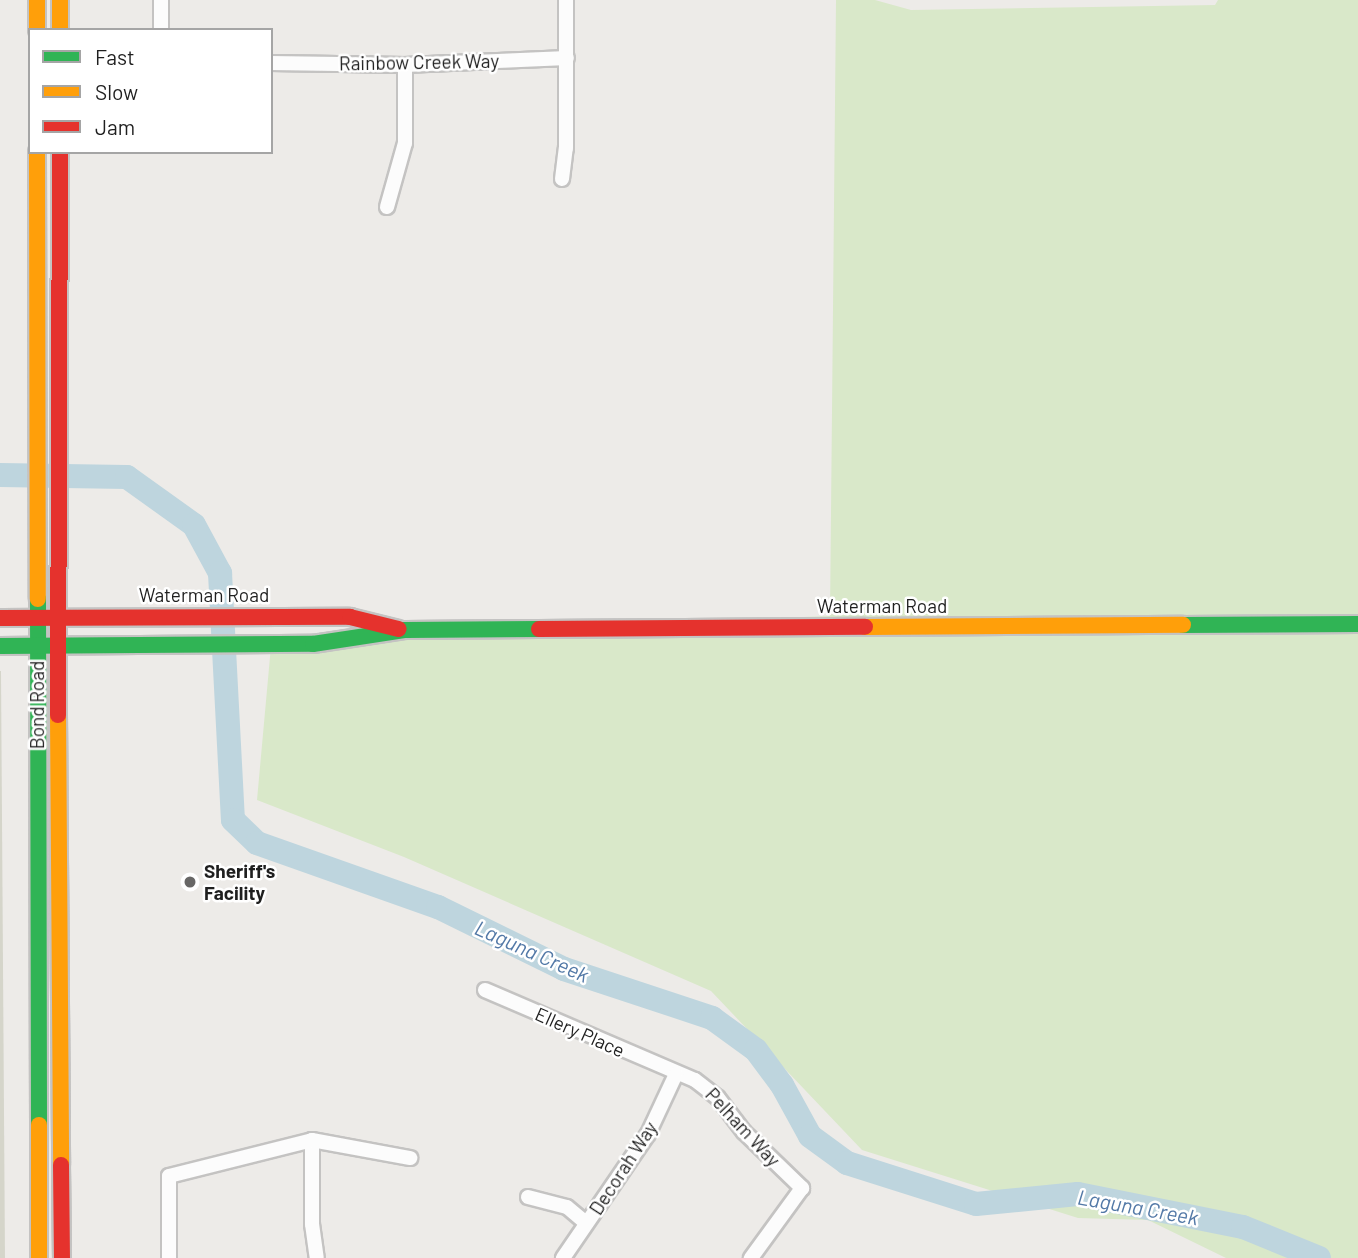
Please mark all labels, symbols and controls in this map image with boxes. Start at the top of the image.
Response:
legend [28,28,273,154]
text: Fast [95,44,135,69]
street label: Rainbow Creek Way [339,49,499,75]
text: Slow [95,79,138,104]
text: Jam [95,114,135,139]
street label: Waterman Road [139,584,269,606]
street label: Waterman Road [817,595,947,617]
street label: Bond Road [26,661,48,749]
place label: Sheriff's Facility [204,860,275,904]
marker: Sheriff's Facility [182,874,198,890]
water label: Laguna Creek [471,915,593,987]
street label: Ellery Place [532,1002,628,1062]
street label: Pelham Way [701,1083,785,1171]
street label: Decorah Way [584,1117,662,1219]
water label: Laguna Creek [1076,1184,1200,1230]

